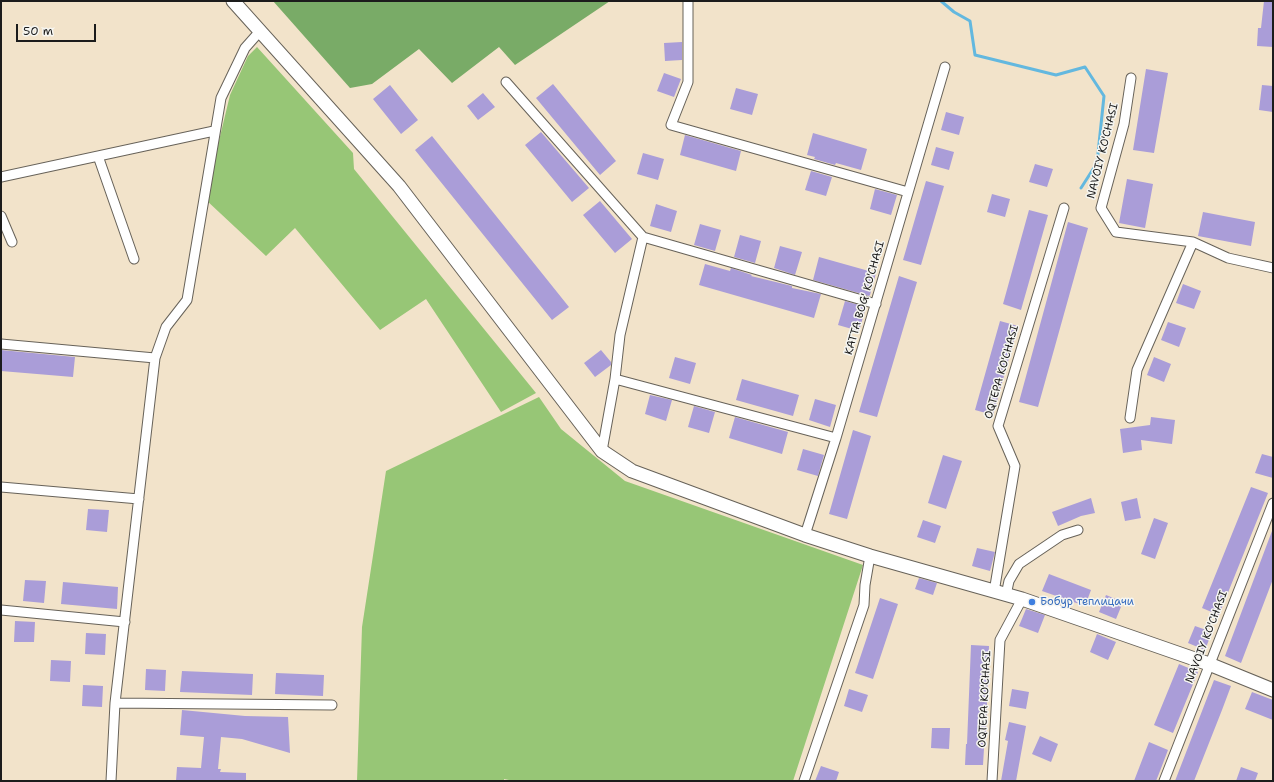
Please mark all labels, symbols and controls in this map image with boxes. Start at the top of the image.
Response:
scale bar [18,16,98,42]
text: 50 m [23,23,53,39]
street label: NAVOIY KO'CHASI [1085,102,1121,200]
street label: KATTA BOG' KO'CHASI [842,239,888,357]
street label: OQTEPA KO'CHASI [982,323,1022,421]
street label: NAVOIY KO'CHASI [1183,589,1231,685]
place label: Бобур теплицачи [1040,595,1134,609]
marker: Бобур теплицачи [1027,597,1037,607]
street label: OQTEPA KO'CHASI [976,650,994,748]

